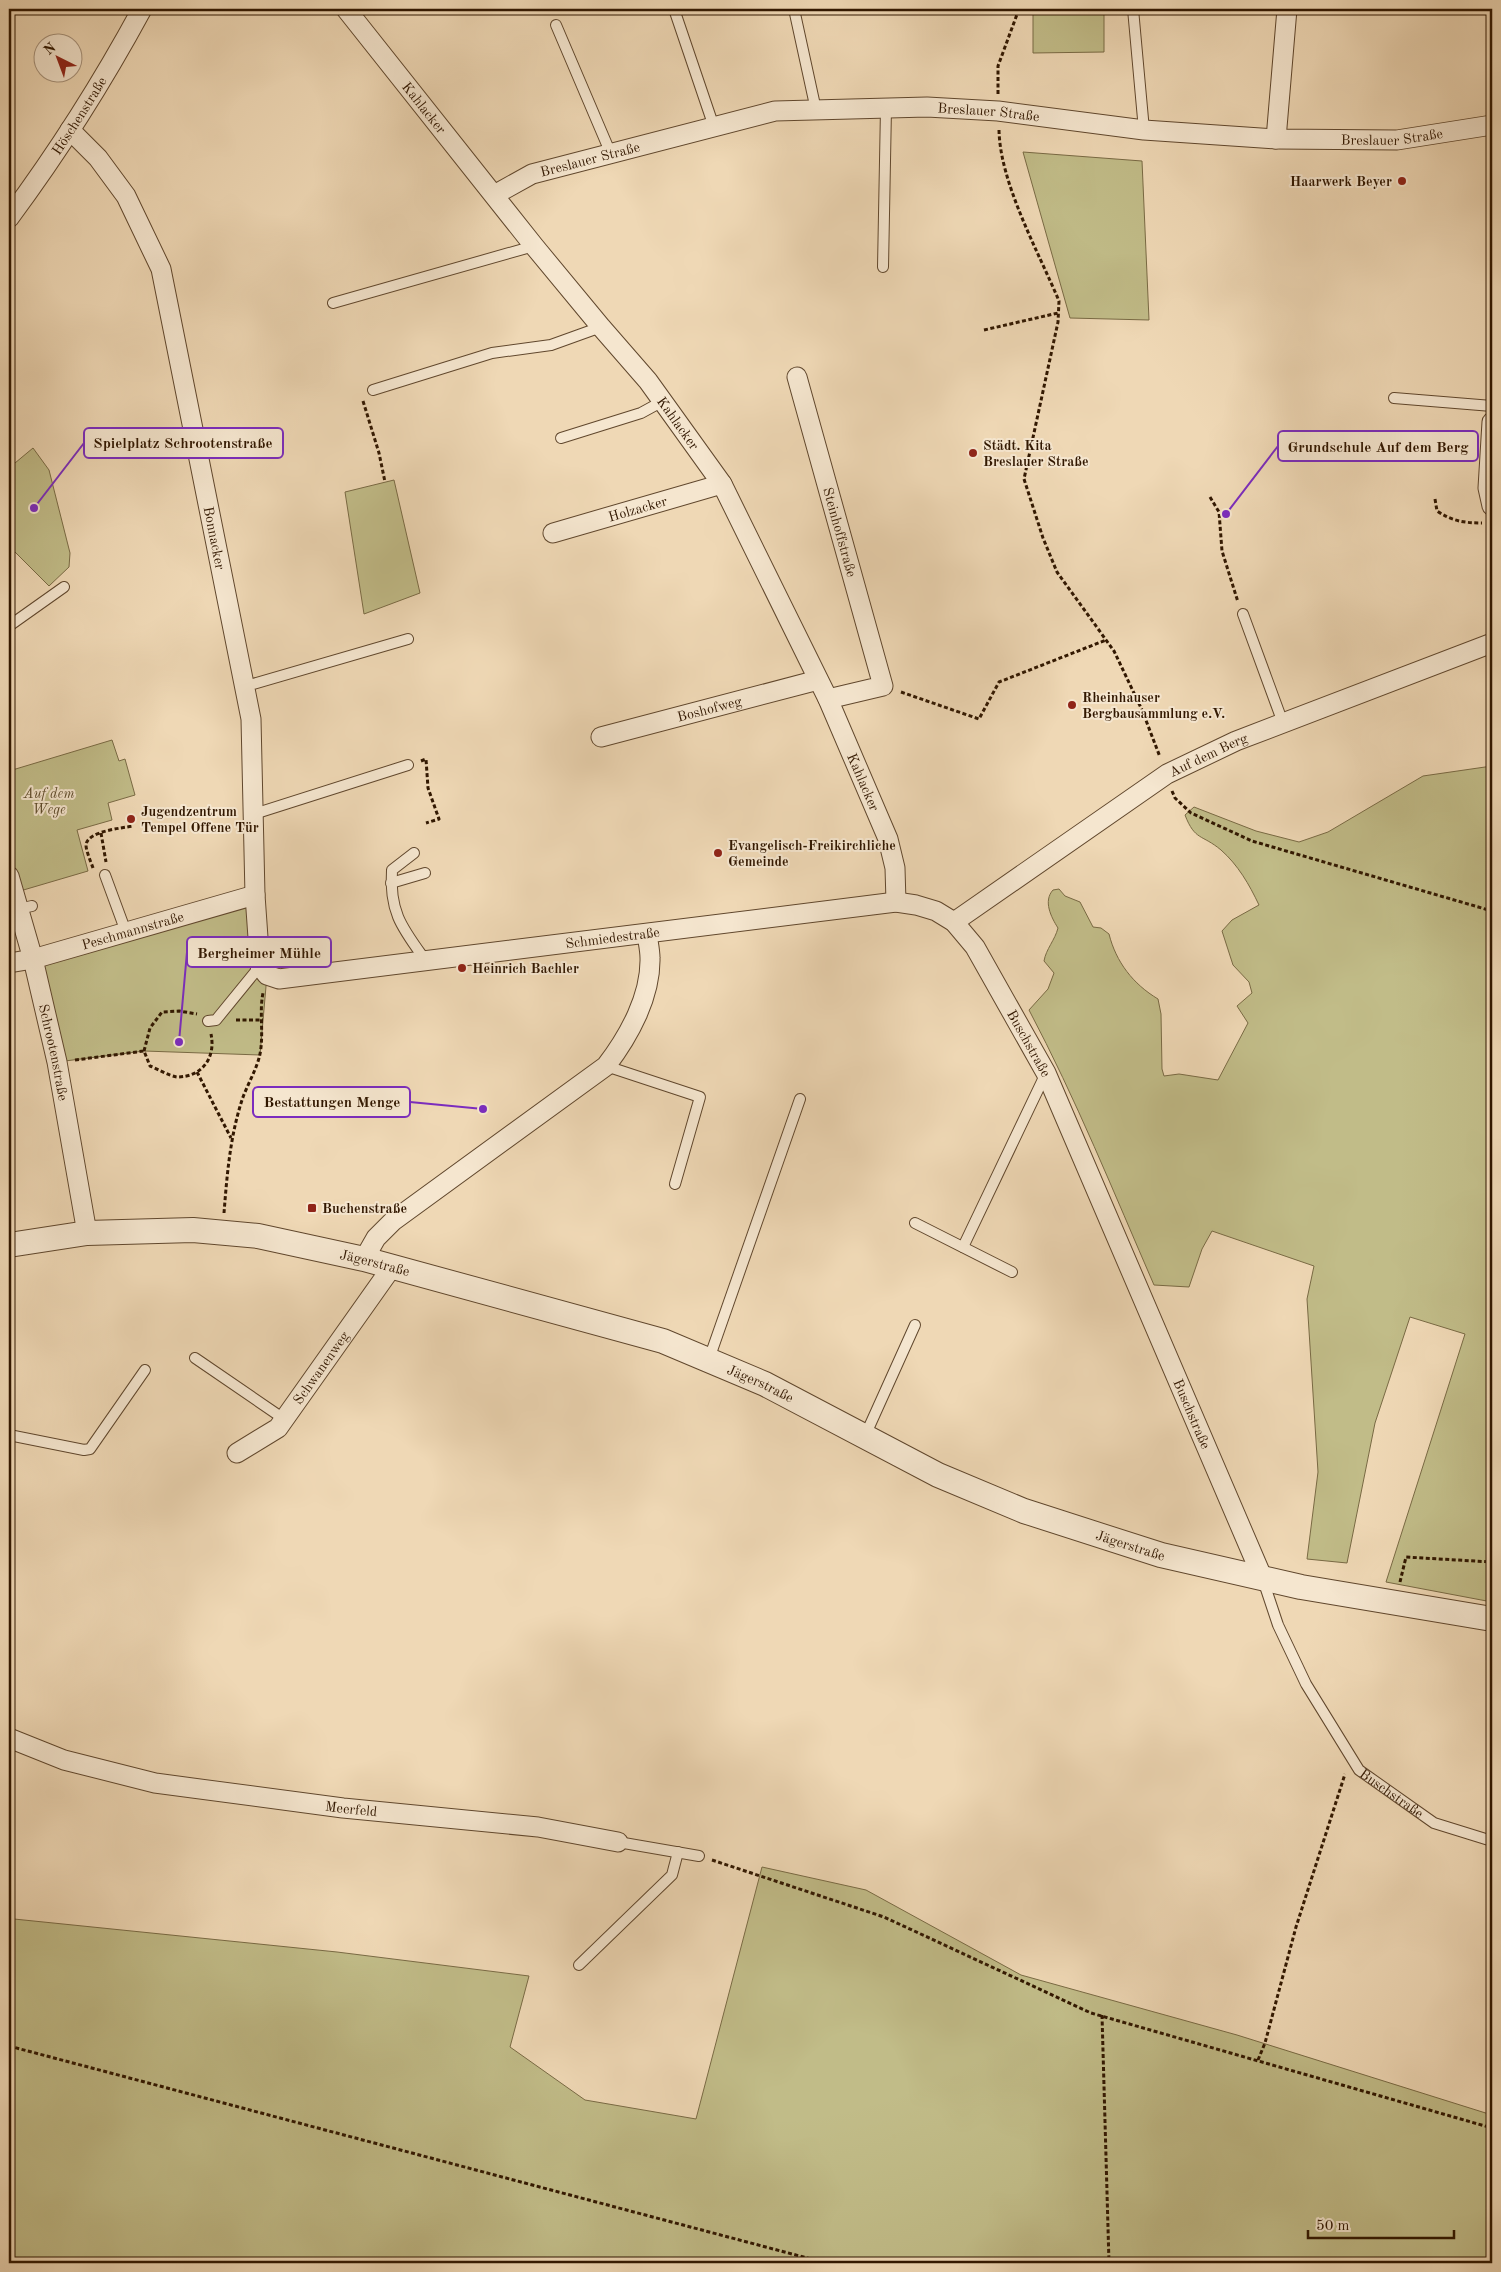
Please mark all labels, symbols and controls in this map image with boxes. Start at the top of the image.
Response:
north arrow [32,32,82,82]
text: N [41,40,59,58]
street label: Höschenstraße [50,75,110,158]
street label: Kahlacker [399,80,448,137]
street label: Breslauer Straße [937,102,1040,124]
street label: Breslauer Straße [1341,127,1444,148]
street label: Breslauer Straße [539,140,641,180]
place label: Haarwerk Beyer [1290,175,1392,189]
marker: Haarwerk Beyer [1396,175,1408,187]
street label: Kahlacker [654,395,701,453]
callout: Spielplatz Schrootenstraße [84,428,283,458]
callout: Grundschule Auf dem Berg [1278,431,1478,461]
text: Spielplatz Schrootenstraße [93,437,273,452]
place label: Städt. Kita Breslauer Straße [983,439,1089,469]
text: Grundschule Auf dem Berg [1288,441,1469,456]
marker: Städt. Kita Breslauer Straße [967,447,979,459]
street label: Steinhoffstraße [820,486,858,579]
street label: Holzacker [607,494,669,525]
street label: Bonnacker [201,505,227,571]
place label: Rheinhauser Bergbausammlung e.V. [1082,691,1225,721]
street label: Boshofweg [676,694,744,725]
marker: Rheinhauser Bergbausammlung e.V. [1066,699,1078,711]
street label: Auf dem Berg [1167,731,1250,780]
street label: Kahlacker [844,751,881,814]
park label: Auf dem Wege [22,787,75,818]
place label: Jugendzentrum Tempel Offene Tür [141,805,259,835]
marker: Jugendzentrum Tempel Offene Tür [125,813,137,825]
place label: Evangelisch-Freikirchliche Gemeinde [728,839,896,869]
marker: Evangelisch-Freikirchliche Gemeinde [712,847,724,859]
street label: Peschmannstraße [80,910,186,953]
street label: Schmiedestraße [565,926,661,951]
callout: Bergheimer Mühle [187,937,331,967]
text: Bergheimer Mühle [197,947,321,962]
marker: Heinrich Bachler [456,962,468,974]
place label: Heinrich Bachler [472,962,579,976]
street label: Schrootenstraße [36,1003,70,1102]
street label: Buschstraße [1004,1008,1053,1080]
callout: Bestattungen Menge [253,1087,410,1117]
text: Bestattungen Menge [264,1096,400,1111]
marker: Buchenstraße [306,1202,318,1214]
place label: Buchenstraße [322,1202,407,1216]
street label: Jägerstraße [338,1248,411,1279]
street label: Schwanenweg [291,1329,352,1407]
street label: Jägerstraße [725,1363,796,1406]
street label: Buschstraße [1170,1377,1212,1451]
street label: Jägerstraße [1094,1529,1166,1564]
street label: Buschstraße [1357,1767,1426,1821]
street label: Meerfeld [324,1800,378,1819]
scale bar [1308,2207,1455,2239]
text: 50 m [1316,2219,1350,2234]

